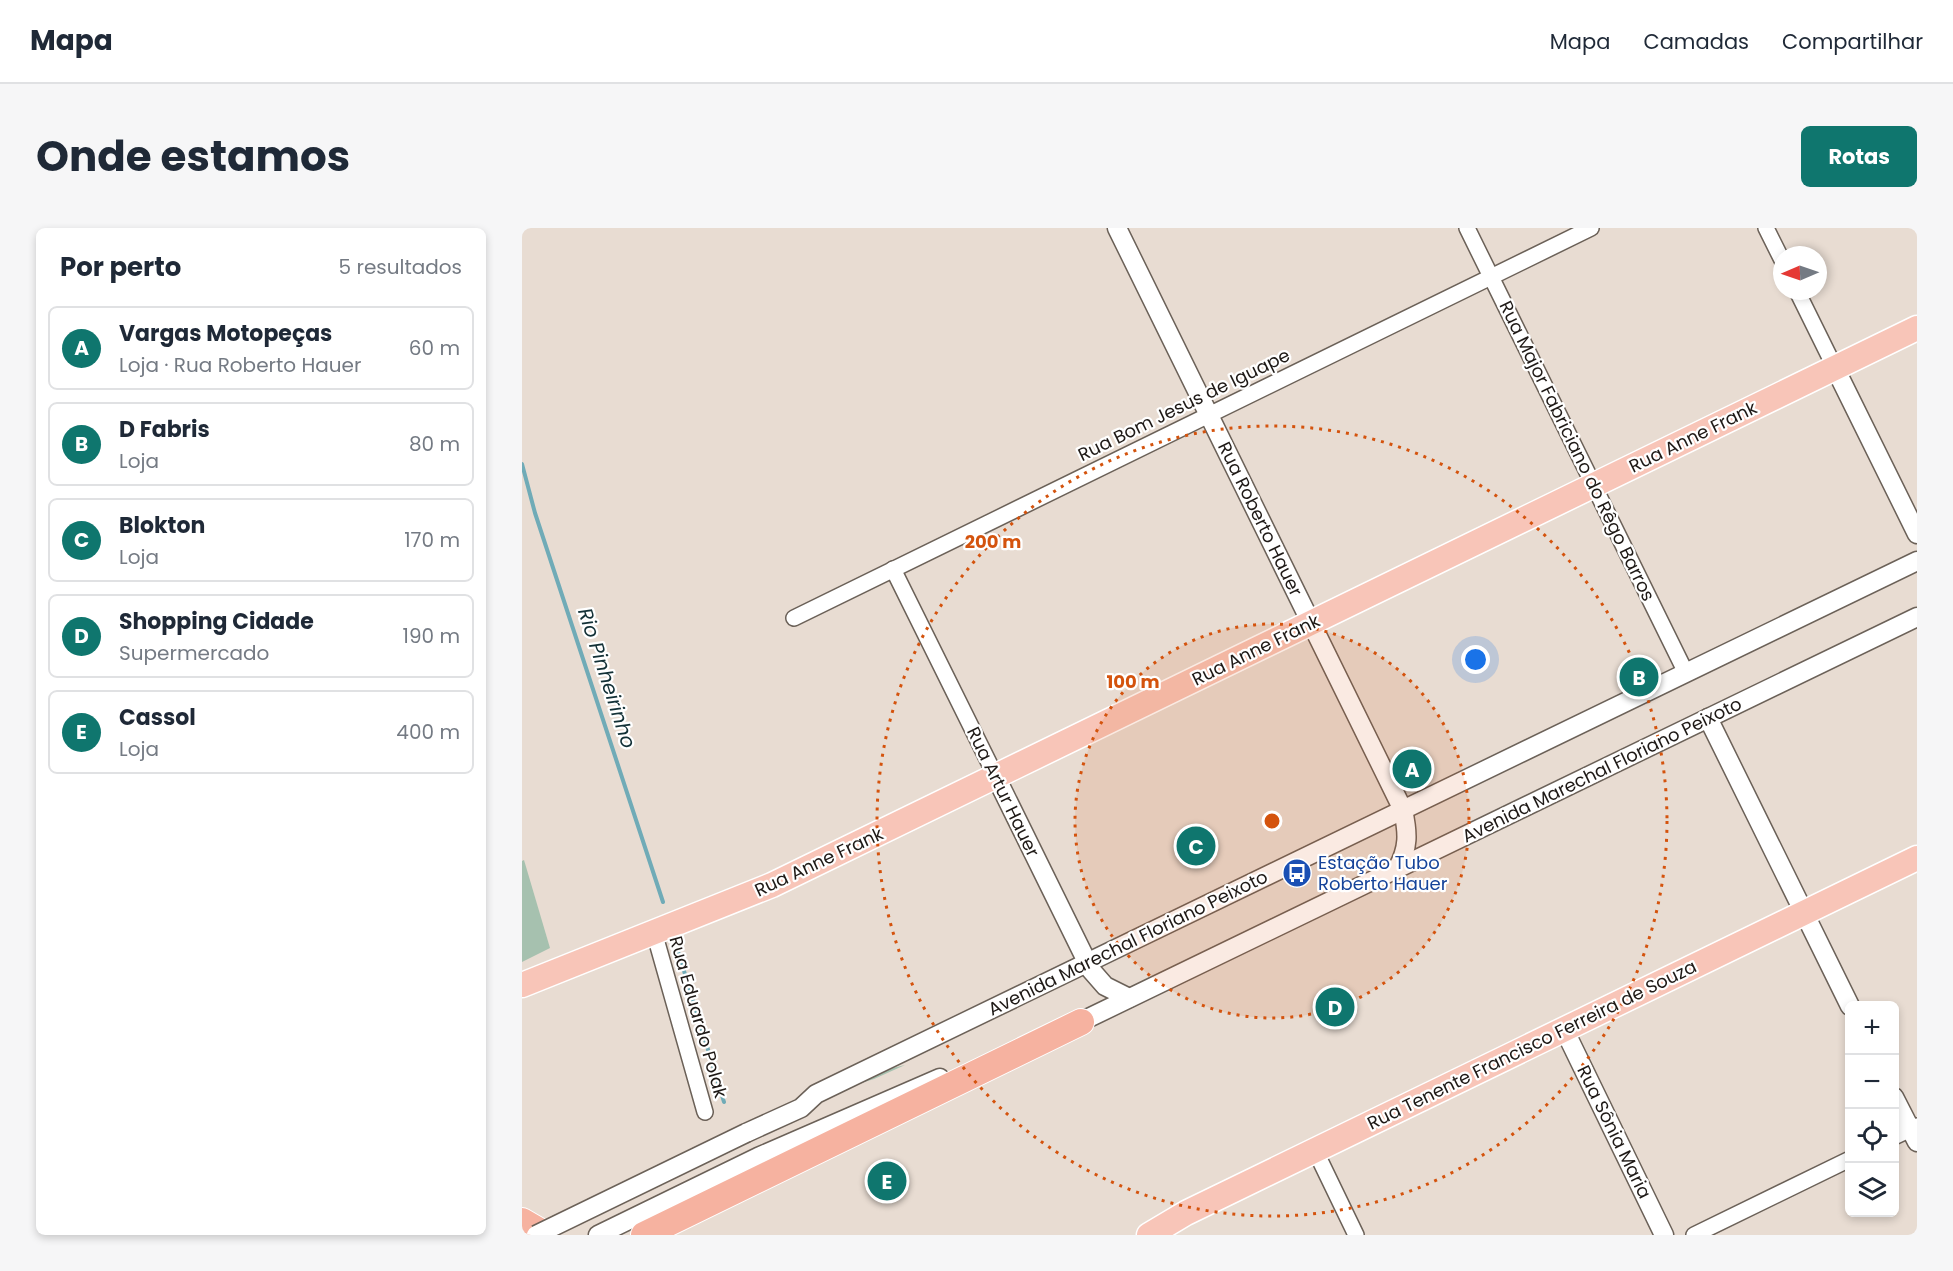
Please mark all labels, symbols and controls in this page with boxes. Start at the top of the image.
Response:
text: Mapa [30,21,113,60]
text: Mapa [1550,27,1610,56]
text: Camadas [1643,27,1749,56]
text: Compartilhar [1782,27,1923,56]
button: Rotas [1801,126,1917,187]
text: Onde estamos [36,127,350,186]
north arrow [1773,246,1827,300]
text: Por perto [60,249,181,285]
text: 5 resultados [339,253,462,281]
street label: Rua Major Fabriciano do Rêgo Barros [1494,296,1661,605]
text: Vargas Motopeças [119,318,332,349]
text: A [74,334,89,362]
text: 60 m [409,334,460,362]
street label: Rua Bom Jesus de Iguape [1074,342,1294,467]
text: Loja · Rua Roberto Hauer [119,351,361,379]
street label: Rua Anne Frank [1625,394,1762,478]
text: D Fabris [119,414,210,445]
text: B [75,430,88,458]
text: 80 m [409,430,460,458]
street label: Rua Roberto Hauer [1212,437,1309,600]
text: Loja [119,447,159,475]
text: Blokton [119,510,205,541]
text: C [74,526,89,554]
text: 170 m [404,526,460,554]
text: 200 m [965,529,1021,554]
text: Loja [119,543,159,571]
water label: Rio Pinheirinho [571,604,643,752]
text: Shopping Cidade [119,606,314,637]
street label: Rua Anne Frank [1188,607,1325,691]
text: D [74,622,89,650]
text: 190 m [403,622,460,650]
text: Supermercado [119,639,269,667]
your location [1461,645,1490,674]
pin: B [1620,654,1658,700]
text: 100 m [1106,669,1160,694]
street label: Avenida Marechal Floriano Peixoto [1458,691,1746,848]
text: Cassol [119,702,196,733]
text: E [76,718,87,746]
text: 400 m [396,718,460,746]
street label: Rua Artur Hauer [961,723,1046,861]
text: Loja [119,735,159,763]
pin: A [1392,746,1432,792]
centre of rings [1262,811,1282,831]
street label: Rua Anne Frank [750,820,888,902]
pin: C [1176,824,1216,868]
place label: Estação Tubo Roberto Hauer [1318,850,1448,896]
bus stop icon: Estação Tubo Roberto Hauer [1281,857,1313,889]
street label: Avenida Marechal Floriano Peixoto [984,864,1272,1021]
street label: Rua Eduardo Polak [663,933,734,1102]
street label: Rua Tenente Francisco Ferreira de Souza [1363,954,1701,1135]
pin: D [1316,984,1354,1030]
map controls [1845,1001,1899,1217]
button: + [1845,1001,1899,1055]
button: − [1845,1055,1899,1109]
street label: Rua Sônia Maria [1571,1061,1658,1203]
button: locate [1845,1109,1899,1163]
pin: E [868,1158,907,1204]
button: layers [1845,1163,1899,1217]

